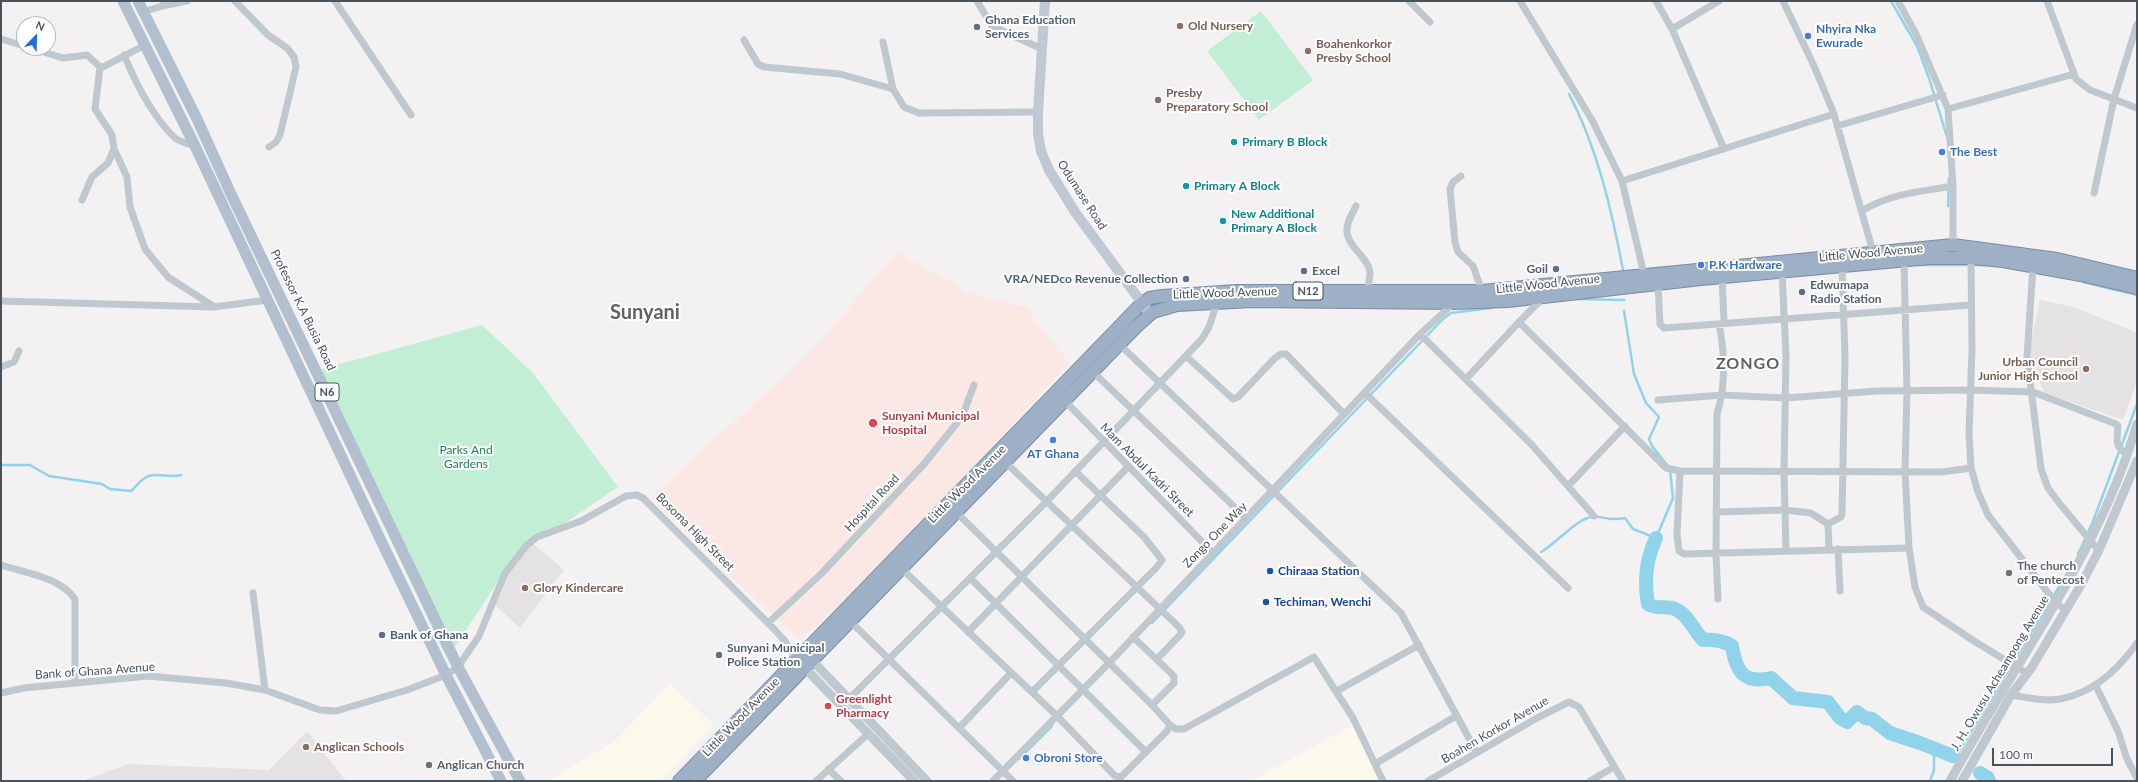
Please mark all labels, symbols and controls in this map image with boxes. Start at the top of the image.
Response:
place label: Ghana Education Services [985,13,1076,41]
north arrow [16,16,56,56]
text: N [34,18,47,33]
place label: Old Nursery [1188,19,1253,33]
marker: Old Nursery [1175,21,1185,31]
marker: Ghana Education Services [972,22,982,32]
place label: Nhyira Nka Ewurade [1816,22,1876,50]
marker: Nhyira Nka Ewurade [1803,31,1813,41]
place label: Boahenkorkor Presby School [1316,37,1392,65]
marker: Boahenkorkor Presby School [1303,46,1313,56]
place label: Presby Preparatory School [1166,86,1268,114]
marker: Presby Preparatory School [1153,95,1163,105]
place label: Primary B Block [1242,135,1327,149]
marker: Primary B Block [1229,137,1239,147]
place label: The Best [1950,145,1997,159]
marker: The Best [1937,147,1947,157]
street label: Odumase Road [1054,158,1110,232]
place label: Primary A Block [1194,179,1280,193]
marker: Primary A Block [1181,181,1191,191]
place label: New Additional Primary A Block [1231,207,1317,235]
marker: New Additional Primary A Block [1218,216,1228,226]
street label: Little Wood Avenue [1818,241,1924,265]
street label: Professor K.A Busia Road [267,247,339,373]
place label: P.K Hardware [1709,258,1782,272]
marker: P.K Hardware [1696,260,1706,270]
place label: Goil [1526,262,1548,276]
place label: Excel [1312,264,1340,278]
marker: Goil [1551,264,1561,274]
marker: Excel [1299,266,1309,276]
street label: Little Wood Avenue [1495,271,1601,297]
place label: VRA/NEDco Revenue Collection [1004,272,1178,286]
marker: VRA/NEDco Revenue Collection [1181,274,1191,284]
place label: Edwumapa Radio Station [1810,278,1882,306]
road number: N12 [1293,282,1323,300]
street label: Little Wood Avenue [1173,284,1277,302]
marker: Edwumapa Radio Station [1797,287,1807,297]
district label: Sunyani [610,301,680,325]
district label: ZONGO [1716,354,1780,374]
place label: Urban Council Junior High School [1978,355,2078,383]
marker: Urban Council Junior High School [2081,364,2091,374]
road number: N6 [315,383,339,401]
place label: Sunyani Municipal Hospital [882,409,979,437]
marker: Sunyani Municipal Hospital [867,417,879,429]
street label: Mam Abdul Kadri Street [1097,420,1197,520]
marker: AT Ghana [1048,435,1058,445]
street label: Little Wood Avenue [925,442,1009,526]
park label: Parks And Gardens [439,443,493,471]
place label: AT Ghana [1027,447,1079,461]
street label: Hospital Road [842,471,902,535]
street label: Bosoma High Street [653,490,737,574]
street label: Zongo One Way [1180,499,1250,571]
place label: The church of Pentecost [2017,559,2084,587]
place label: Chiraaa Station [1278,564,1360,578]
marker: Chiraaa Station [1265,566,1275,576]
marker: The church of Pentecost [2004,568,2014,578]
place label: Glory Kindercare [533,581,623,595]
marker: Glory Kindercare [520,583,530,593]
street label: J. H. Owusu Acheampong Avenue [1948,593,2052,753]
place label: Techiman, Wenchi [1274,595,1371,609]
marker: Techiman, Wenchi [1261,597,1271,607]
place label: Bank of Ghana [390,628,468,642]
marker: Bank of Ghana [377,630,387,640]
place label: Sunyani Municipal Police Station [727,641,824,669]
marker: Sunyani Municipal Police Station [714,650,724,660]
street label: Bank of Ghana Avenue [35,660,155,682]
street label: Little Wood Avenue [700,674,782,760]
place label: Greenlight Pharmacy [836,692,892,720]
street label: Boahen Korkor Avenue [1439,693,1551,767]
marker: Greenlight Pharmacy [823,701,833,711]
place label: Anglican Schools [314,740,404,754]
scale bar [1994,740,2115,766]
marker: Anglican Schools [301,742,311,752]
text: 100 m [1999,747,2033,762]
place label: Obroni Store [1034,751,1103,765]
marker: Obroni Store [1021,753,1031,763]
place label: Anglican Church [437,758,524,772]
marker: Anglican Church [424,760,434,770]

